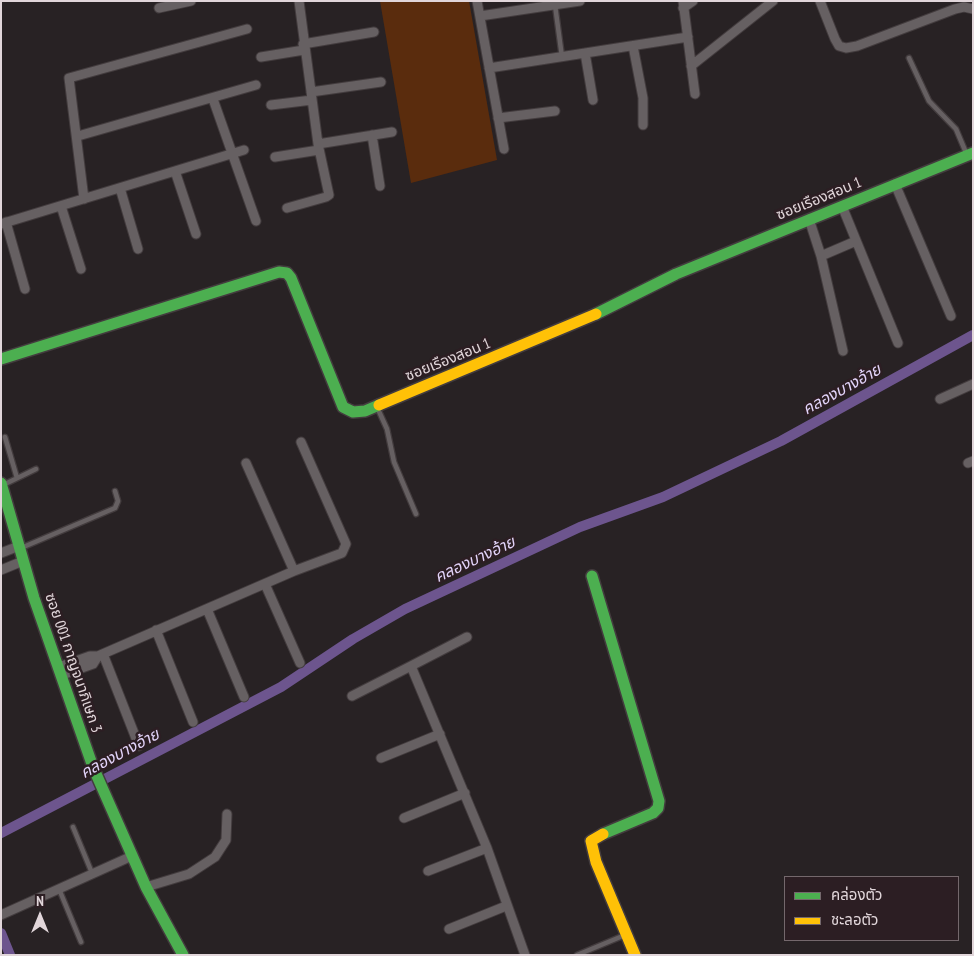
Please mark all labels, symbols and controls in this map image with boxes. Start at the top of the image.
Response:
street label: ซอยเรืองสอน 1 [774,174,864,224]
street label: ซอยเรืองสอน 1 [403,335,493,385]
water label: คลองบางอ้าย [799,361,885,419]
water label: คลองบางอ้าย [432,533,518,587]
street label: ซอย 001 กาญจนาภิเษก 3 [41,591,105,735]
water label: คลองบางอ้าย [77,725,163,783]
legend [784,876,959,941]
text: คล่องตัว [831,885,882,904]
north arrow [15,891,65,941]
text: N [36,892,44,910]
text: ชะลอตัว [831,910,878,929]

